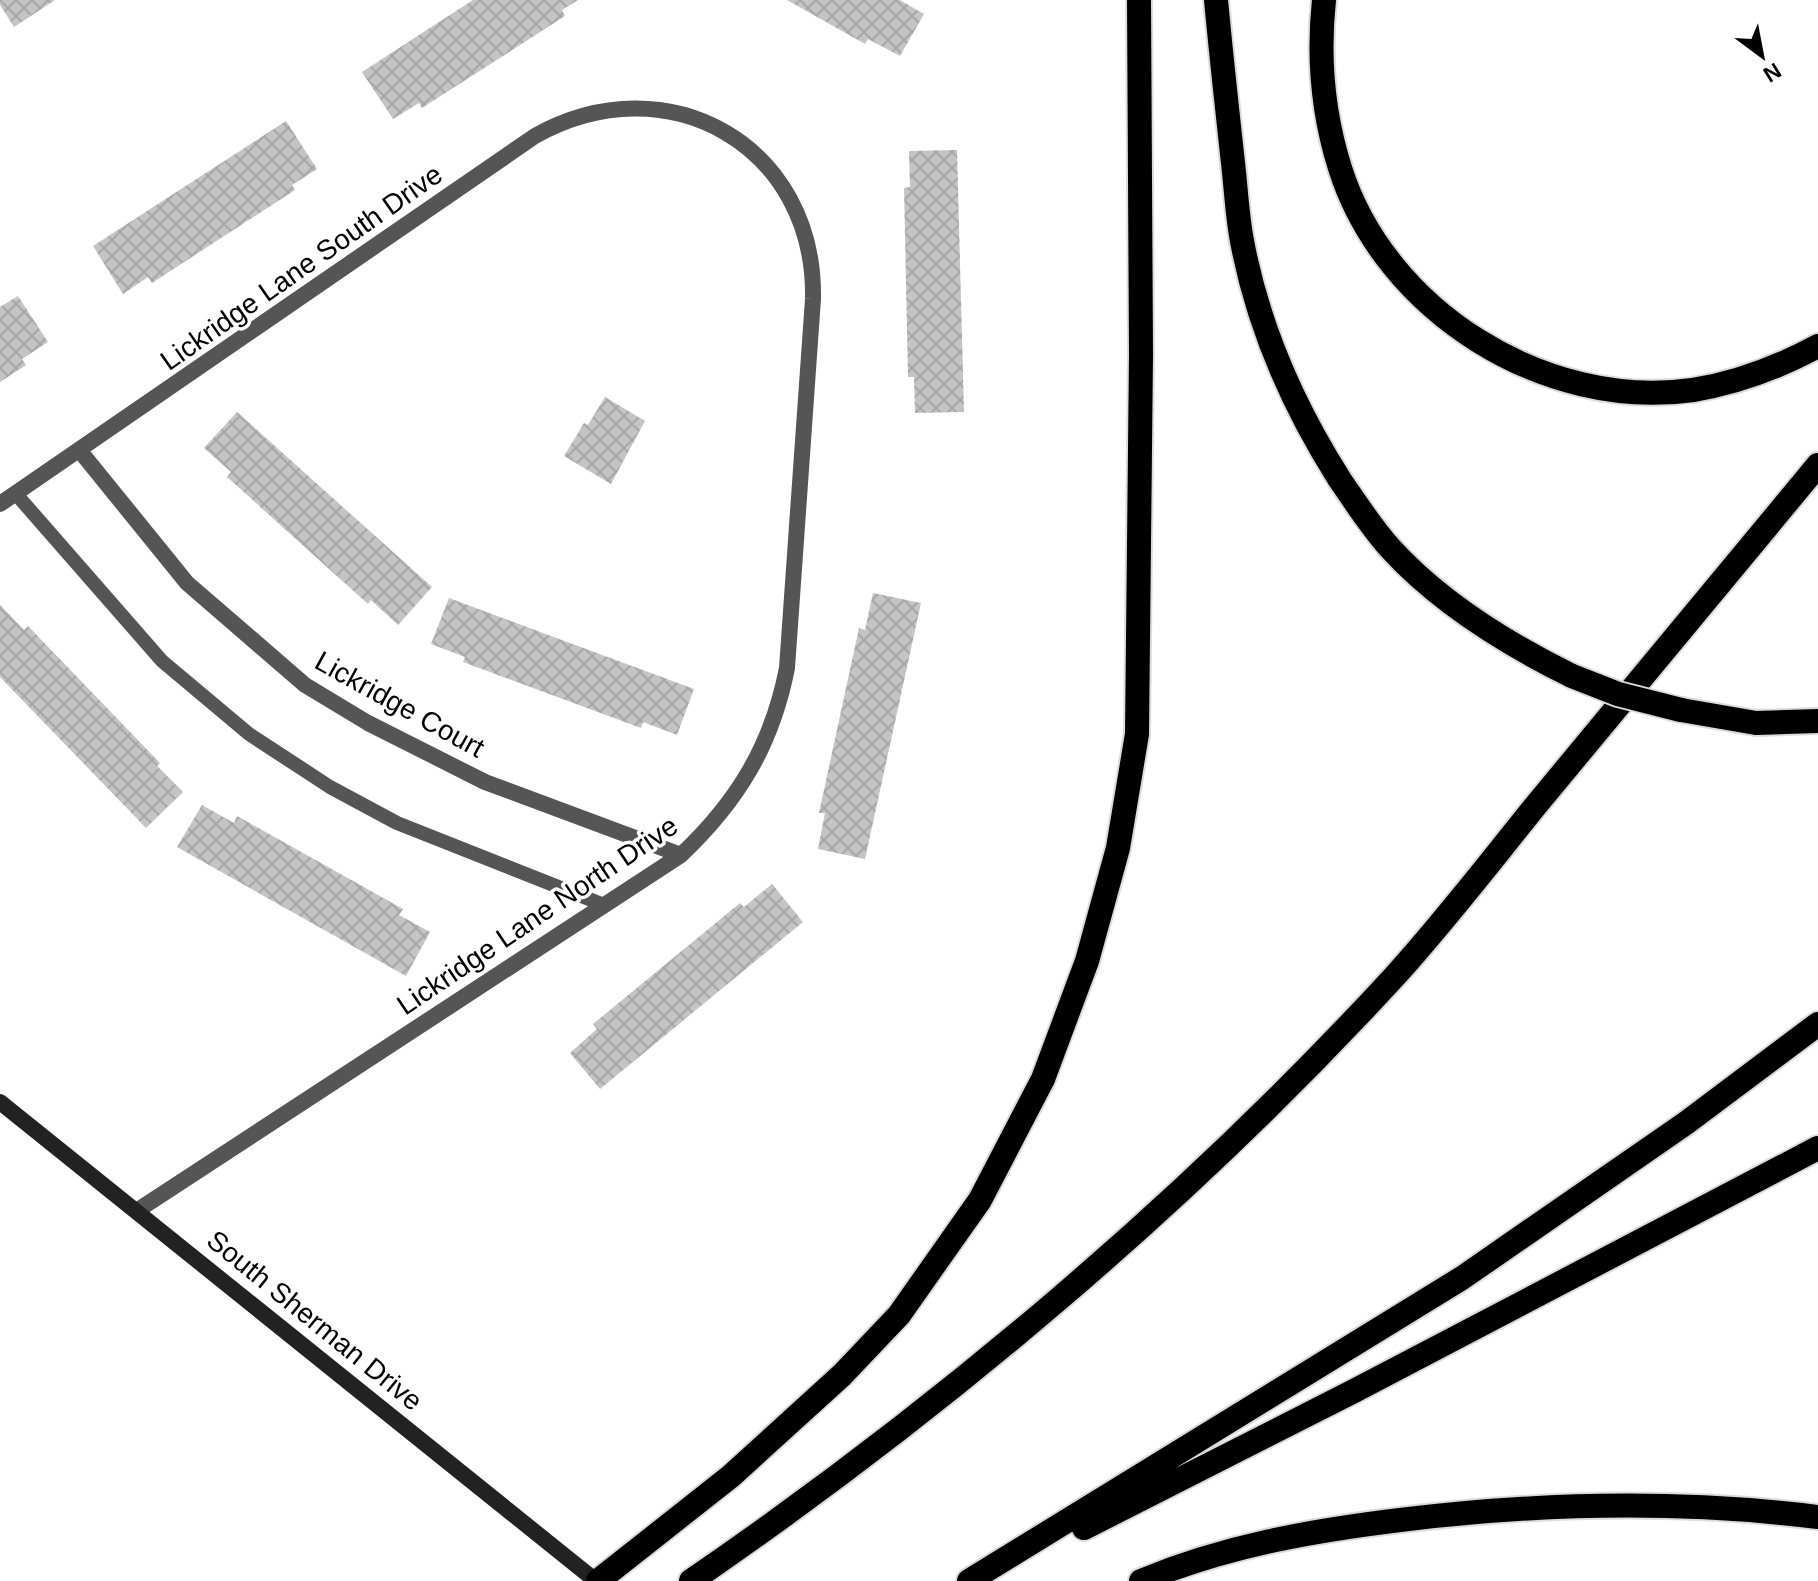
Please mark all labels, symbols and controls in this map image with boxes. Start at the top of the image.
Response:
north arrow [1722,16,1802,96]
text: N [1759,58,1786,87]
street label: Lickridge Lane South Drive [155,158,448,377]
street label: Lickridge Court [310,645,490,764]
street label: Lickridge Lane North Drive [391,810,683,1021]
street label: South Sherman Drive [201,1224,428,1417]

